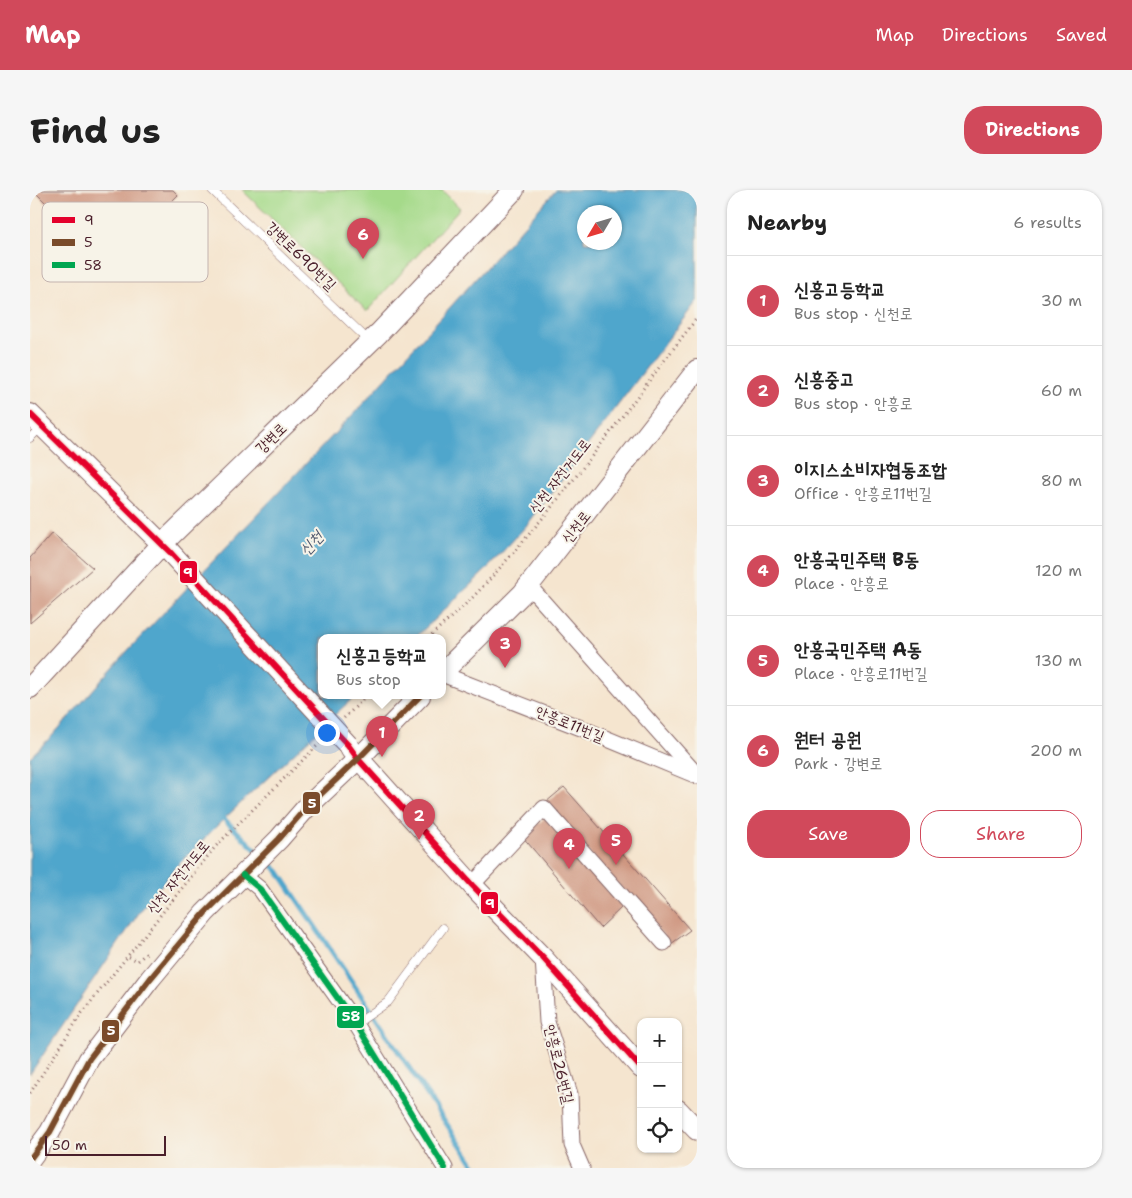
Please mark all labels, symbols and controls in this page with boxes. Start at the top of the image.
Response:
text: Map [25,19,81,51]
text: Map [876,23,914,47]
text: Directions [942,23,1028,47]
text: Saved [1056,23,1107,47]
button: Directions [964,106,1102,154]
text: Find us [30,107,161,154]
legend [42,202,208,282]
north arrow [577,205,622,250]
text: Nearby [747,209,827,237]
text: 9 [84,211,94,229]
text: 6 results [1013,212,1082,233]
street label: 강변로690번길 [262,217,340,295]
pin: 6 [347,218,379,259]
text: 5 [84,233,93,251]
text: 58 [84,256,102,274]
text: 신흥고등학교 [794,277,886,302]
text: 1 [759,290,767,311]
text: 30 m [1041,290,1082,311]
text: Bus stop · 신천로 [794,303,913,324]
text: 신흥중고 [794,367,855,392]
text: 2 [757,380,769,401]
text: 60 m [1041,380,1082,401]
text: Bus stop · 안흥로 [794,393,913,414]
street label: 강변로 [251,418,291,458]
street label: 신천 자전거도로 [525,435,595,517]
text: 이지스소비자협동조합 [794,457,947,482]
text: 3 [757,470,769,491]
text: 80 m [1041,470,1082,491]
text: Office · 안흥로11번길 [794,483,932,504]
street label: 신천로 [557,507,595,547]
water label: 신천 [295,525,329,560]
text: 안흥국민주택 B동 [794,547,919,572]
line badge: 9 [179,560,198,584]
text: 4 [757,560,769,581]
text: 120 m [1035,560,1082,581]
text: 9 [183,563,193,581]
text: Place · 안흥로 [794,573,889,594]
pin: 3 [489,627,521,668]
popup [318,634,446,699]
text: 안흥국민주택 A동 [794,637,922,662]
text: 신흥고등학교 [336,643,428,668]
text: 5 [758,650,768,671]
text: 130 m [1035,650,1082,671]
text: Place · 안흥로11번길 [794,663,927,684]
text: Bus stop [336,669,401,690]
street label: 안흥로11번길 [533,701,607,747]
pin: 1 [366,716,398,757]
your location [314,720,340,746]
text: 원터 공원 [794,727,862,752]
text: 6 [757,740,769,761]
text: 200 m [1030,740,1082,761]
text: Park · 강변로 [794,753,882,774]
line badge: 5 [302,791,321,815]
text: 5 [308,794,317,812]
pin: 2 [403,799,435,840]
button: Save [747,810,910,858]
button: Share [920,810,1082,858]
pin: 5 [600,824,632,865]
pin: 4 [553,828,585,869]
street label: 신천 자전거도로 [142,836,214,918]
line badge: 9 [480,891,499,915]
text: 9 [485,894,495,912]
line badge: 58 [336,1005,365,1029]
text: 58 [342,1007,360,1025]
map controls [637,1018,682,1153]
button: + [637,1018,682,1063]
line badge: 5 [101,1019,120,1043]
text: 5 [107,1021,116,1039]
street label: 안흥로26번길 [540,1022,578,1106]
button: − [637,1063,682,1108]
button: locate [637,1108,682,1153]
scale bar [45,1133,166,1156]
text: 50 m [52,1136,87,1154]

